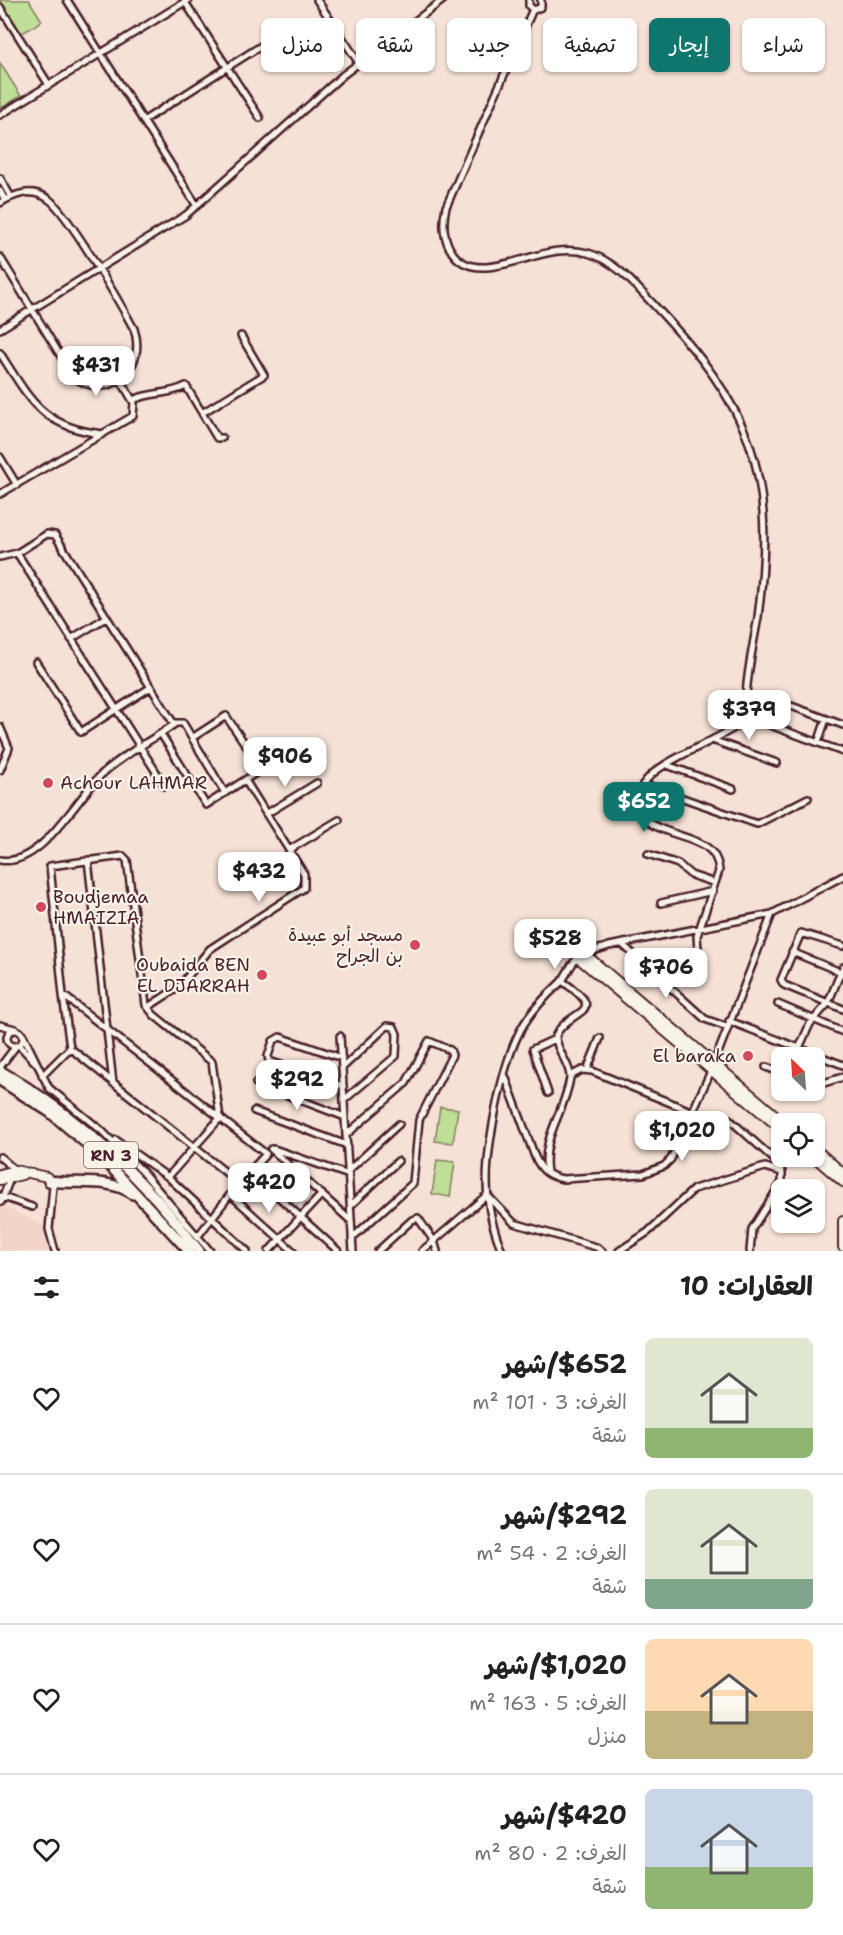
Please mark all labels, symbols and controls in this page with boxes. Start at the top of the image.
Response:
chip: منزل [261,18,344,72]
chip: شقة [356,18,435,72]
chip: جديد [447,18,531,72]
chip: تصفية [543,18,637,72]
chip: إيجار [649,18,730,72]
chip: شراء [742,18,825,72]
pin: $431 [60,346,132,397]
text: $431 [72,352,120,378]
pin: $379 [713,690,785,741]
text: $379 [722,696,776,722]
pin: $906 [249,737,321,788]
text: $906 [258,743,312,769]
place label: Achour LAHMAR [60,771,207,795]
marker: Achour LAHMAR [41,776,55,790]
pin: $652 [608,782,680,833]
text: $652 [617,788,671,814]
pin: $432 [223,852,295,903]
text: $432 [232,858,286,884]
place label: Boudjemaa HMAIZIA [53,885,149,930]
marker: Boudjemaa HMAIZIA [34,900,48,914]
pin: $528 [519,919,591,970]
place label: مسجد أبو عبيدة بن الجراح [288,923,403,968]
text: $528 [528,925,582,951]
marker: مسجد أبو عبيدة بن الجراح [408,938,422,952]
pin: $706 [630,948,702,999]
place label: Oubaida BEN EL DJARRAH [136,953,250,998]
text: $706 [638,954,694,980]
marker: Oubaida BEN EL DJARRAH [255,968,269,982]
place label: El baraka [653,1044,736,1068]
north arrow [771,1047,825,1101]
map controls [771,1047,825,1233]
marker: El baraka [741,1049,755,1063]
pin: $292 [261,1060,333,1111]
text: $292 [270,1066,324,1092]
pin: $1,020 [633,1111,731,1162]
button: locate [771,1113,825,1167]
text: $1,020 [648,1117,716,1143]
road number: RN 3 [84,1142,138,1168]
pin: $420 [233,1163,305,1214]
text: $420 [242,1169,296,1195]
button: layers [771,1179,825,1233]
text: العقارات: 10 [680,1268,813,1303]
icon: filters [30,1271,63,1304]
text: $652/شهر [503,1346,627,1381]
icon: home [693,1362,765,1434]
icon: heart [30,1382,63,1415]
text: الغرف: 3 · 101 m² [472,1389,627,1415]
text: شقة [592,1422,627,1448]
text: $292/شهر [502,1497,627,1532]
icon: home [693,1513,765,1585]
icon: heart [30,1533,63,1566]
text: الغرف: 2 · 54 m² [476,1540,627,1566]
text: شقة [592,1573,627,1599]
text: $1,020/شهر [485,1647,627,1682]
icon: home [693,1663,765,1735]
icon: heart [30,1683,63,1716]
text: الغرف: 5 · 163 m² [469,1690,627,1716]
text: منزل [588,1723,627,1749]
text: $420/شهر [502,1797,627,1832]
icon: home [693,1813,765,1885]
icon: heart [30,1833,63,1866]
text: الغرف: 2 · 80 m² [474,1840,627,1866]
text: شقة [592,1873,627,1899]

